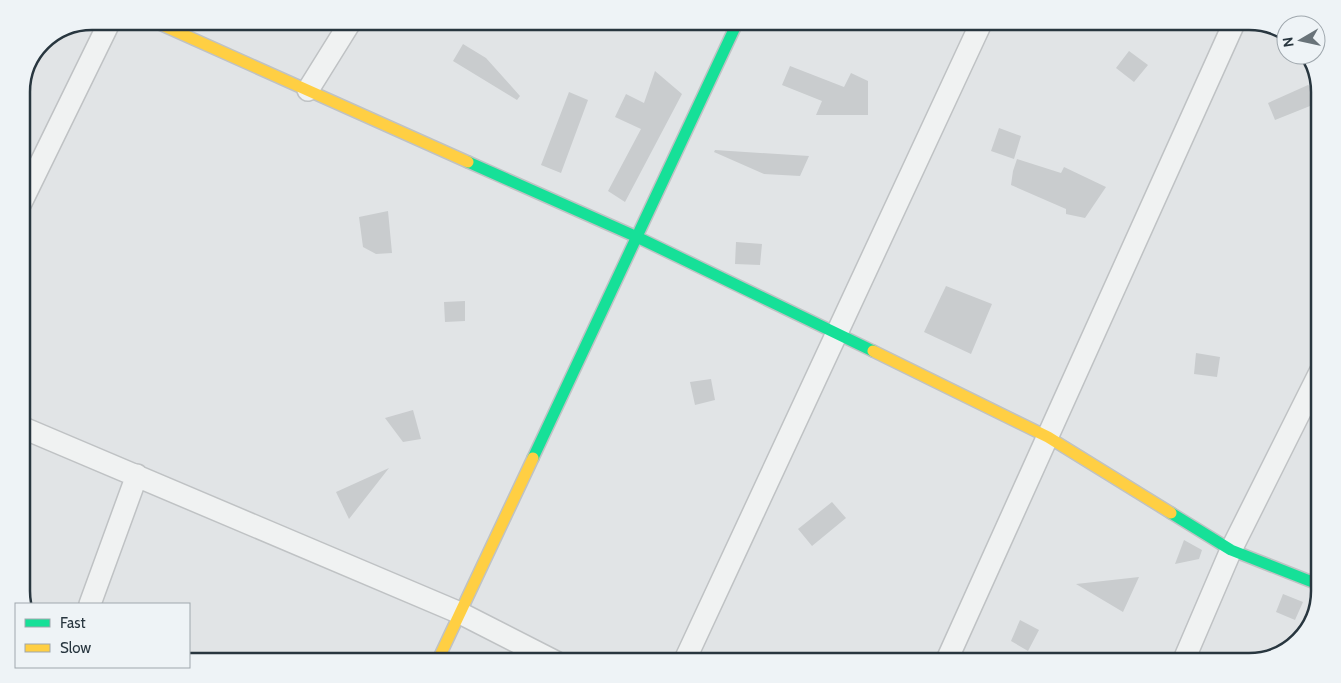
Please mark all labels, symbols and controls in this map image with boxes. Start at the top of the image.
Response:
north arrow [1276,15,1326,65]
text: N [1278,36,1298,48]
legend [15,603,190,668]
text: Fast [60,614,85,632]
text: Slow [60,639,91,657]

